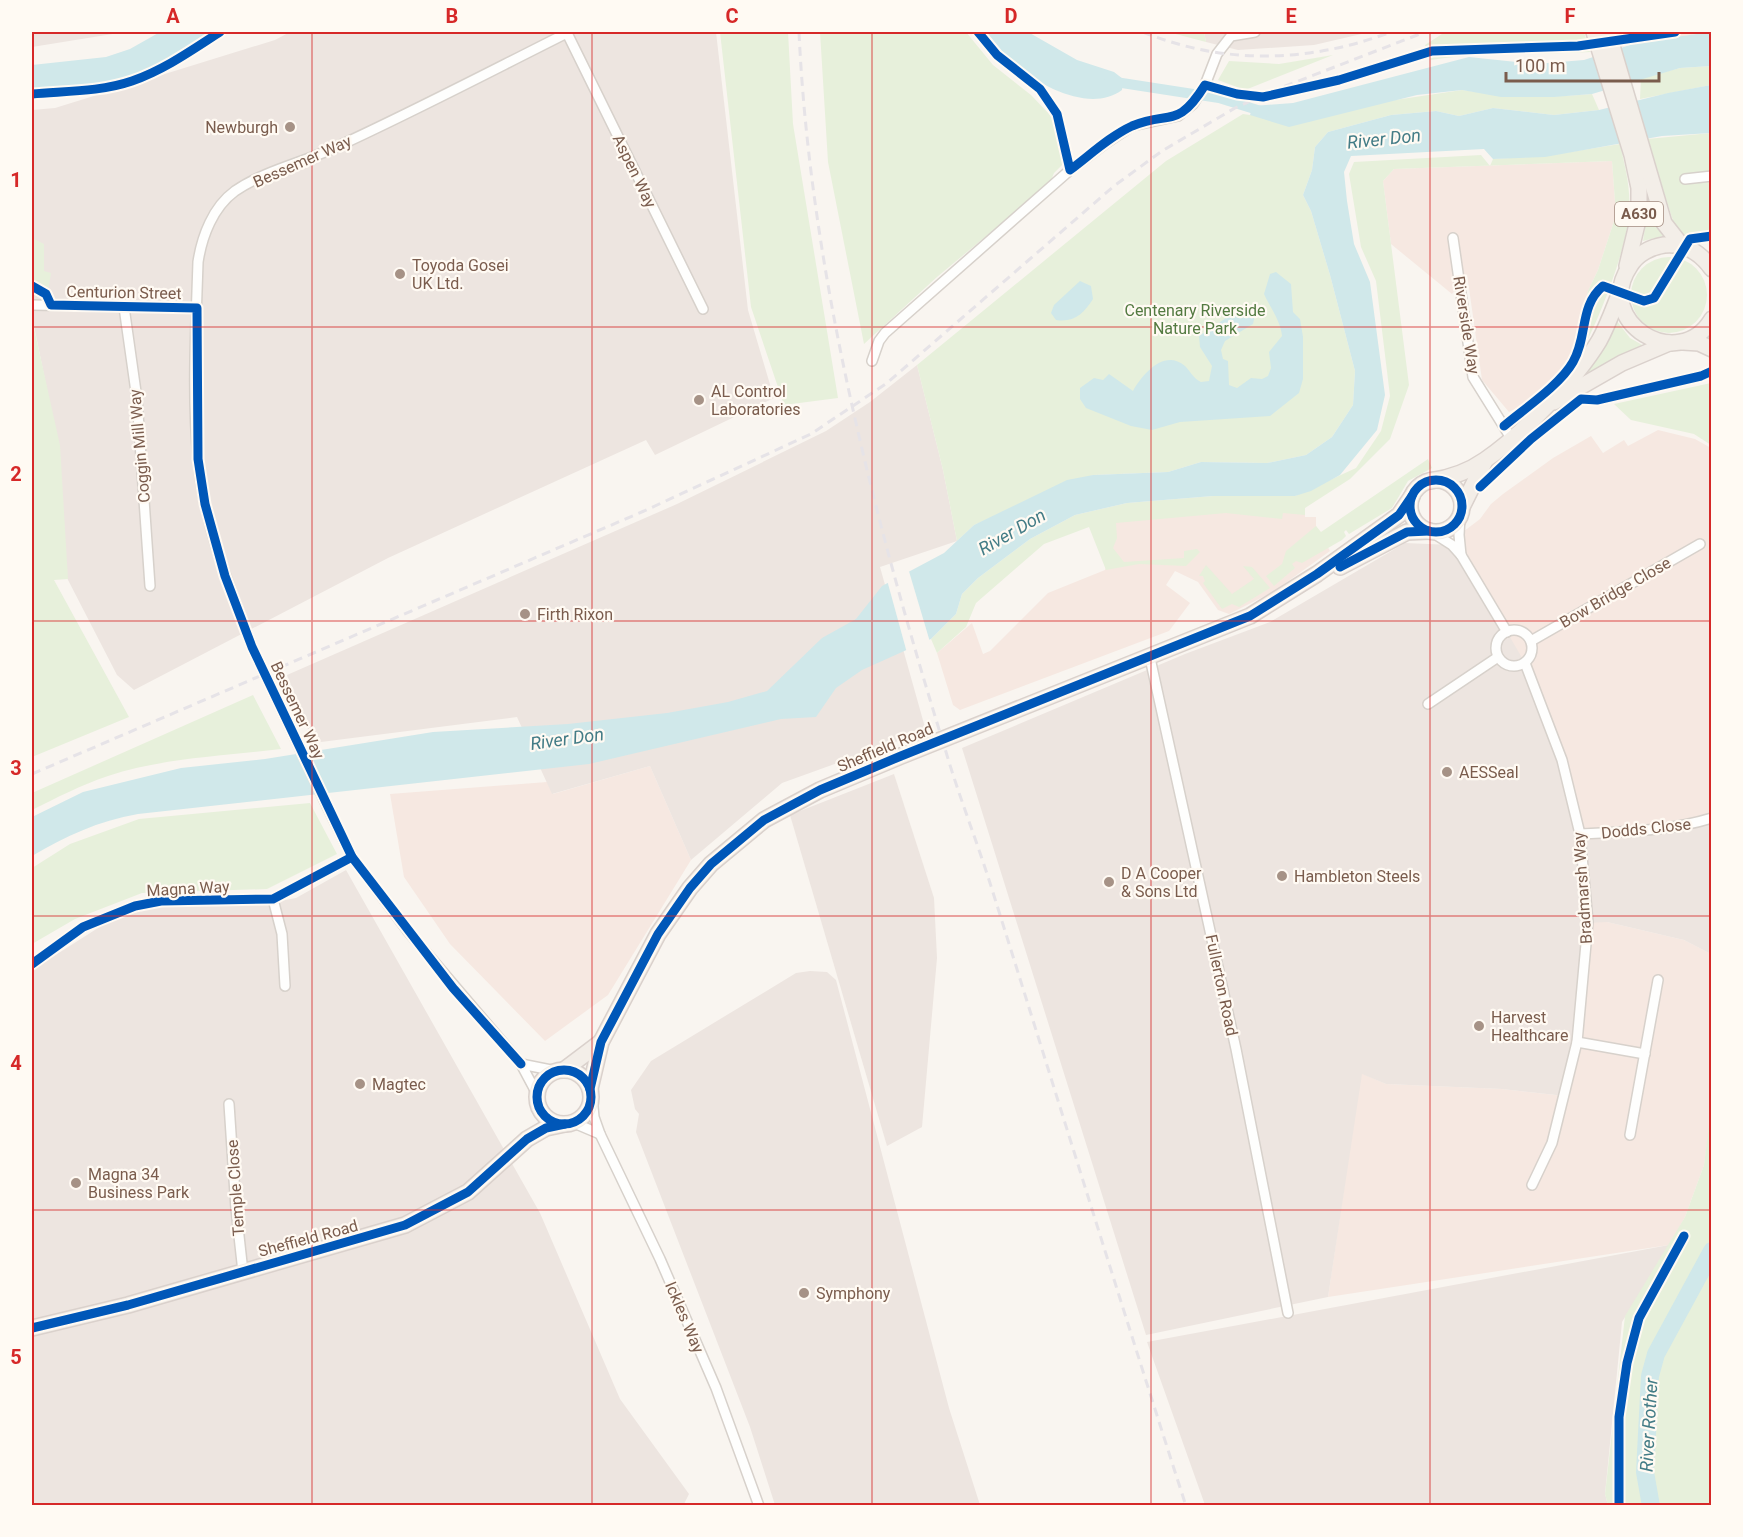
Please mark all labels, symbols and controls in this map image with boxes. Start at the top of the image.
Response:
text: A [166,4,180,28]
text: B [446,4,458,28]
text: C [725,4,739,28]
text: D [1005,4,1018,28]
text: E [1285,4,1297,28]
text: F [1565,4,1576,28]
scale bar [1506,45,1659,83]
text: 100 m [1515,55,1566,76]
place label: Newburgh [205,118,278,137]
marker: Newburgh [283,120,297,134]
water label: River Don [1346,124,1422,153]
street label: Bessemer Way [250,131,355,192]
street label: Aspen Way [609,132,661,211]
text: 1 [10,168,22,192]
road number: A630 [1615,202,1663,226]
place label: Toyoda Gosei UK Ltd. [412,256,509,293]
marker: Toyoda Gosei UK Ltd. [393,267,407,281]
street label: Riverside Way [1449,275,1484,376]
street label: Centurion Street [66,282,182,303]
park label: Centenary Riverside Nature Park [1124,301,1266,338]
place label: AL Control Laboratories [711,382,801,419]
street label: Coggin Mill Way [125,388,154,504]
marker: AL Control Laboratories [692,393,706,407]
text: 2 [10,462,22,486]
water label: River Don [974,504,1049,559]
street label: Bow Bridge Close [1556,553,1674,632]
place label: Firth Rixon [537,605,613,624]
marker: Firth Rixon [518,607,532,621]
street label: Bessemer Way [267,658,329,762]
street label: Sheffield Road [834,719,936,776]
water label: River Don [529,723,605,754]
text: 3 [10,756,22,780]
place label: AESSeal [1459,763,1519,782]
marker: AESSeal [1440,765,1454,779]
street label: Dodds Close [1600,814,1692,843]
street label: Bradmarsh Way [1569,831,1596,945]
place label: D A Cooper & Sons Ltd [1121,864,1202,901]
place label: Hambleton Steels [1294,867,1420,886]
marker: Hambleton Steels [1275,869,1289,883]
marker: D A Cooper & Sons Ltd [1102,875,1116,889]
street label: Magna Way [146,877,231,900]
street label: Fullerton Road [1201,933,1242,1038]
place label: Harvest Healthcare [1491,1008,1568,1045]
marker: Harvest Healthcare [1472,1019,1486,1033]
text: 4 [10,1051,22,1075]
place label: Magtec [372,1075,426,1094]
marker: Magtec [353,1077,367,1091]
street label: Temple Close [223,1139,248,1237]
place label: Magna 34 Business Park [88,1165,190,1202]
marker: Magna 34 Business Park [69,1176,83,1190]
street label: Sheffield Road [256,1216,360,1261]
street label: Ickles Way [661,1279,708,1356]
place label: Symphony [816,1284,891,1303]
marker: Symphony [797,1286,811,1300]
text: 5 [10,1345,22,1369]
water label: River Rother [1636,1376,1662,1473]

